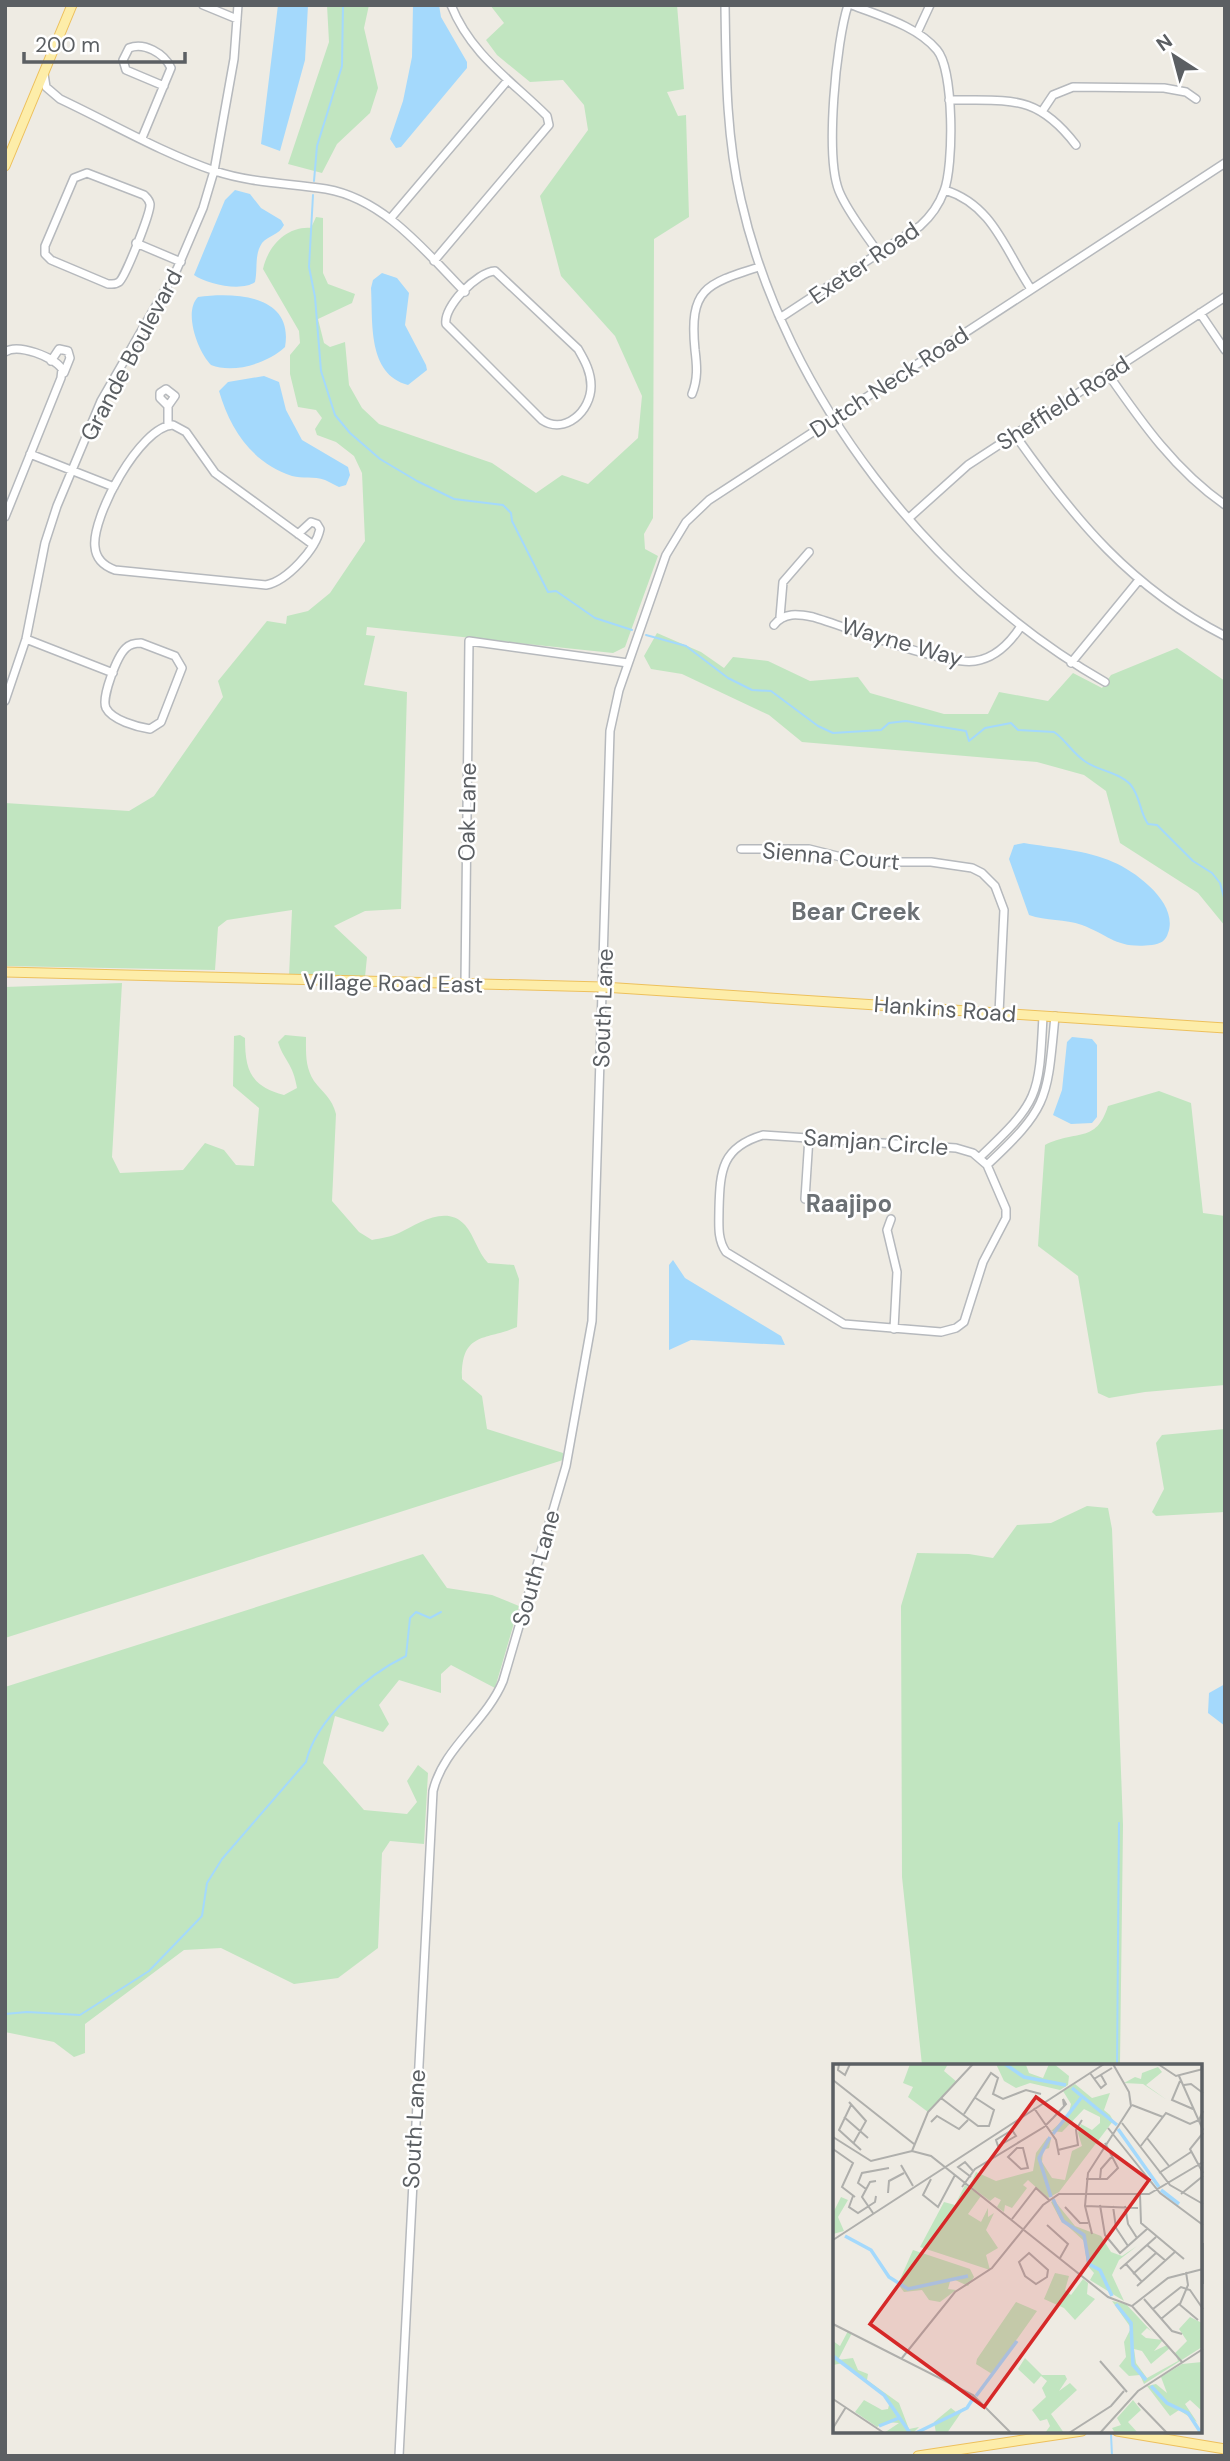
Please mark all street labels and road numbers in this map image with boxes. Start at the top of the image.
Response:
street label: Exeter Road [803,215,925,311]
street label: Grande Boulevard [73,264,189,446]
street label: Dutch Neck Road [804,319,974,445]
street label: Sheffield Road [991,349,1135,457]
street label: Wayne Way [838,610,966,674]
street label: Oak Lane [451,762,483,862]
street label: Sienna Court [761,835,901,877]
street label: South Lane [586,948,620,1068]
street label: Village Road East [303,966,483,1000]
street label: Hankins Road [873,989,1017,1029]
street label: Samjan Circle [803,1122,949,1162]
street label: South Lane [505,1506,567,1630]
street label: South Lane [396,2069,432,2189]

